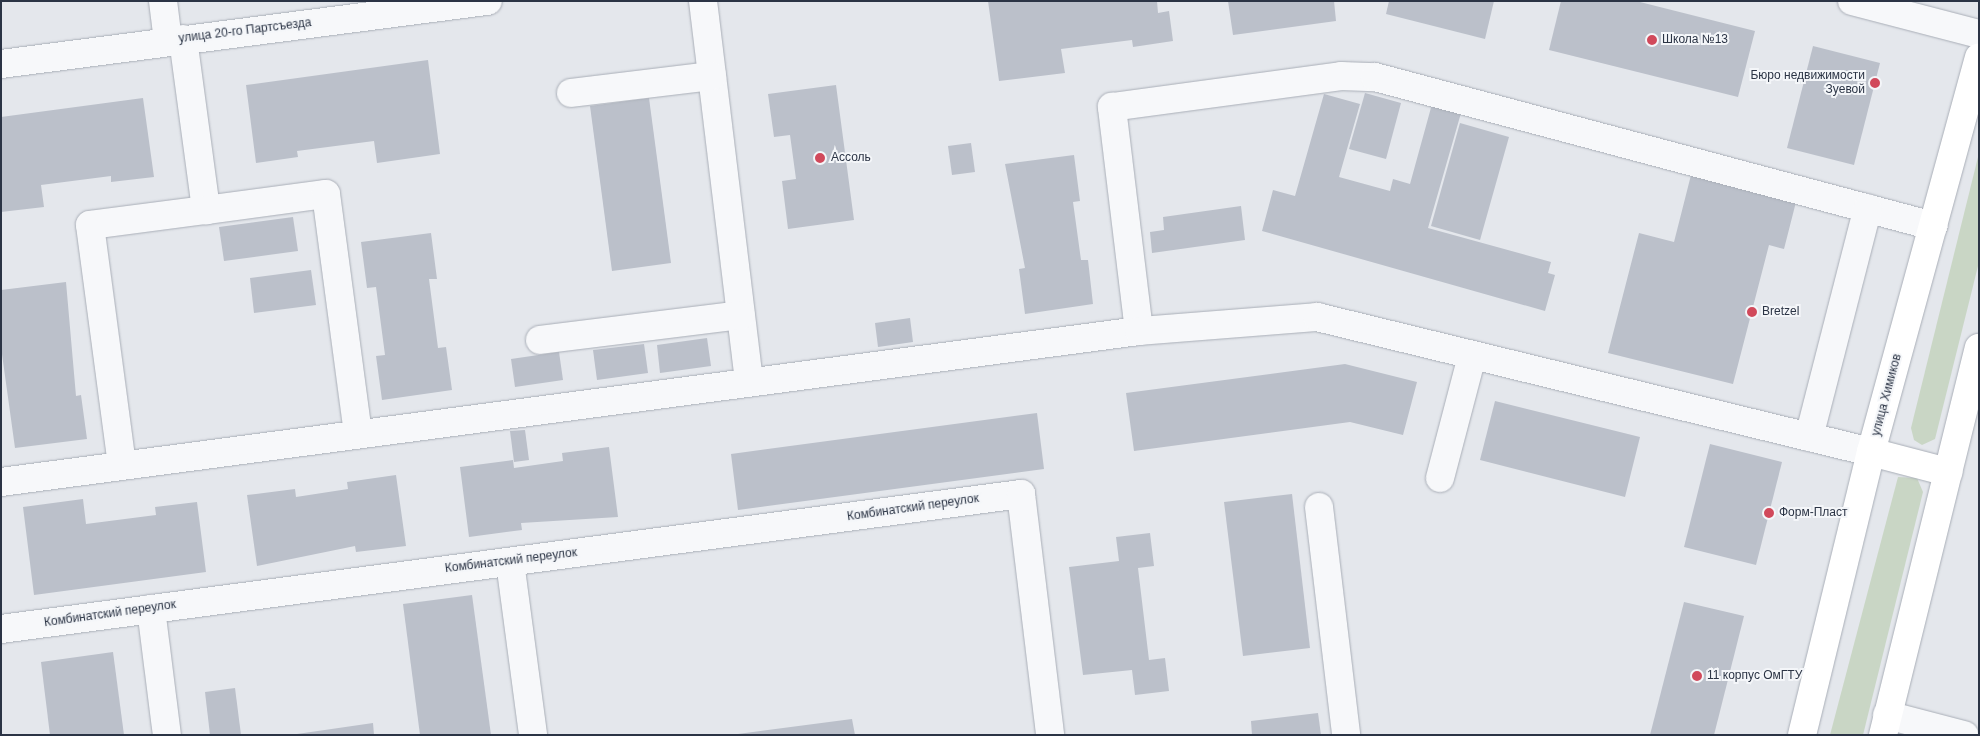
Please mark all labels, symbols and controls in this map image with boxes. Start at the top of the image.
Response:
street label: улица 20-го Партсъезда [178,16,312,46]
place label: Школа №13 [1662,33,1728,47]
marker: Школа №13 [1646,34,1658,46]
place label: Бюро недвижимости Зуевой [1750,69,1865,97]
marker: Бюро недвижимости Зуевой [1869,77,1881,89]
marker: Ассоль [813,151,827,165]
place label: Ассоль [831,151,871,165]
place label: Bretzel [1762,305,1799,319]
marker: Bretzel [1746,306,1758,318]
street label: улица Химиков [1869,352,1905,438]
street label: Комбинатский переулок [846,492,980,524]
place label: Форм-Пласт [1779,506,1848,520]
marker: Форм-Пласт [1763,507,1775,519]
street label: Комбинатский переулок [444,546,578,576]
street label: Комбинатский переулок [43,598,177,630]
place label: 11 корпус ОмГТУ [1707,669,1802,683]
marker: 11 корпус ОмГТУ [1691,670,1703,682]

